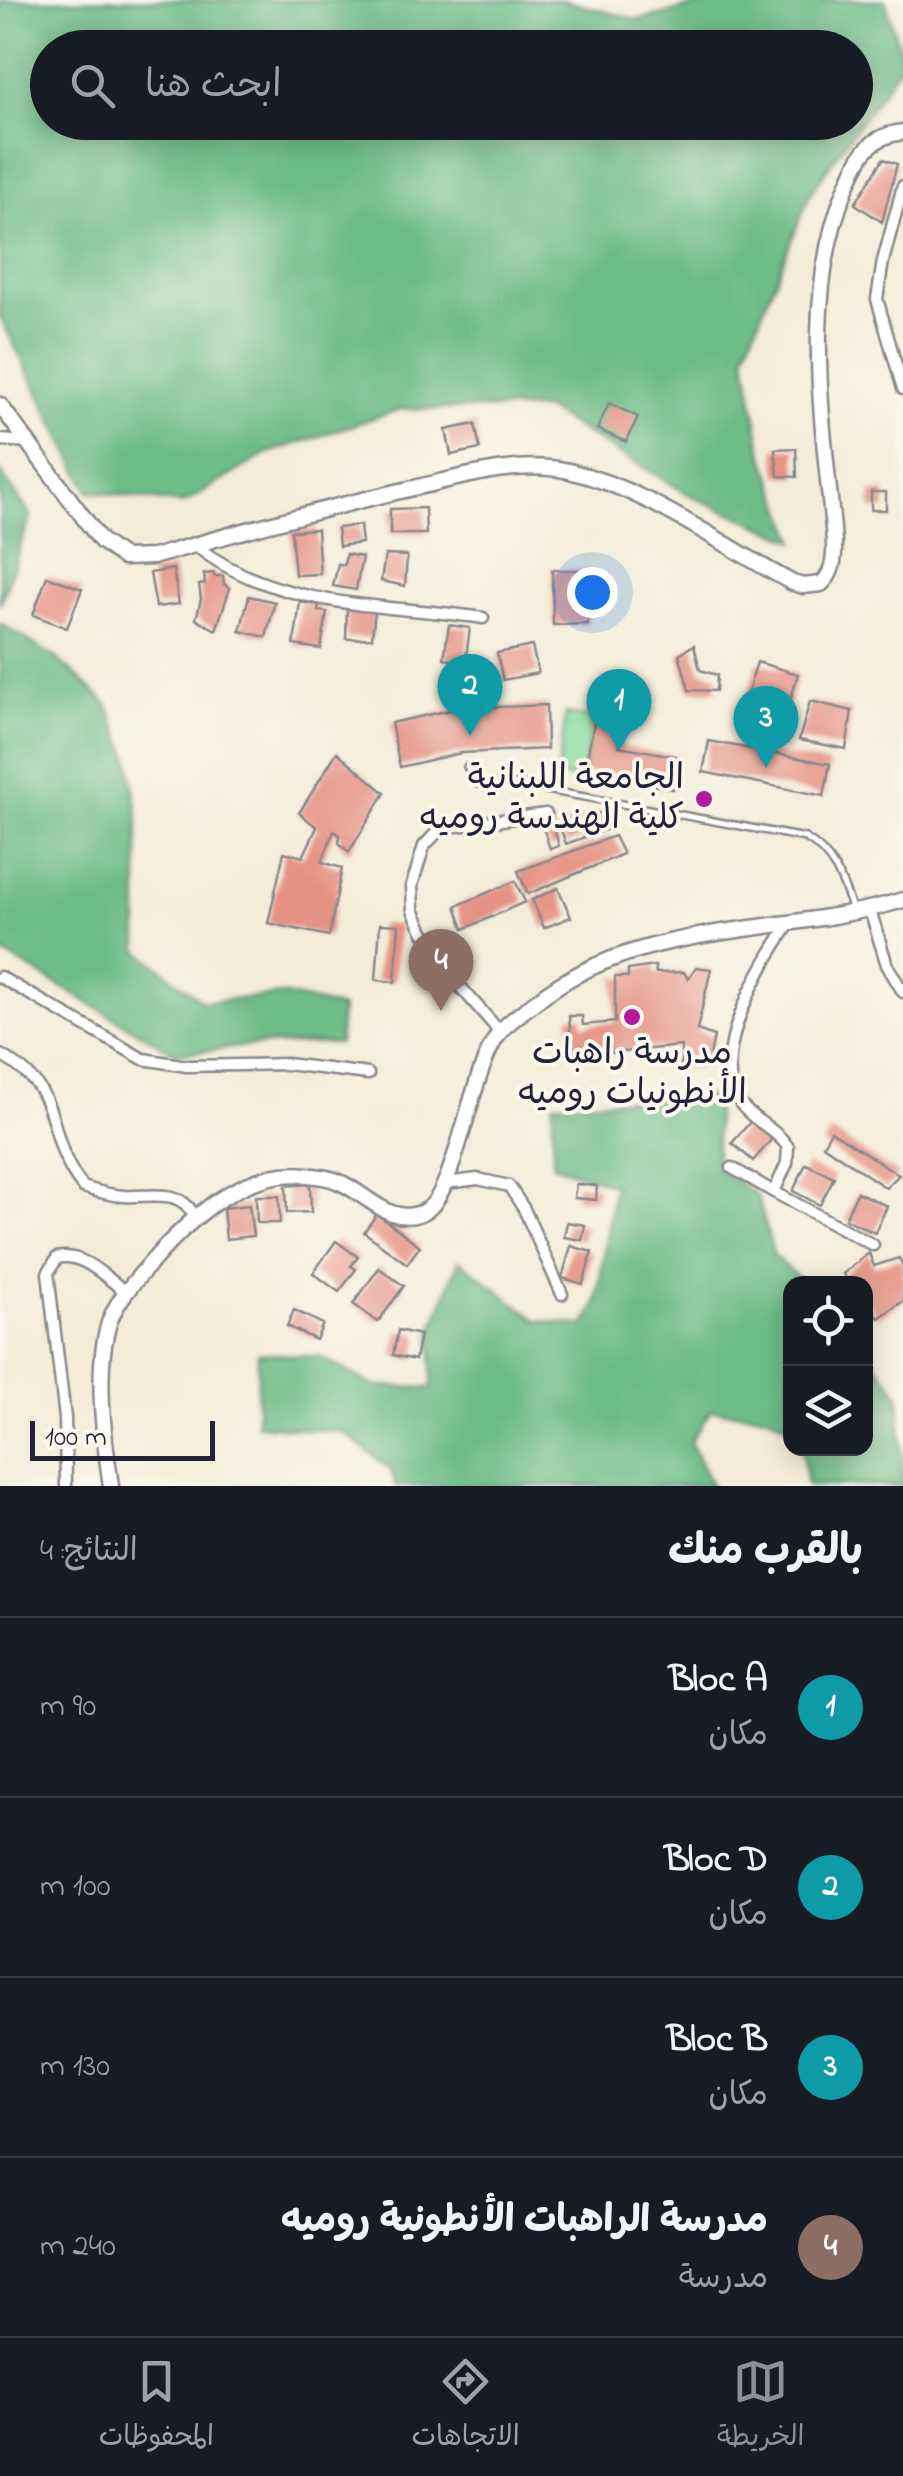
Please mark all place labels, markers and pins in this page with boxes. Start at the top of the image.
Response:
pin: 2 [438,654,502,736]
pin: 1 [586,668,652,751]
pin: 3 [734,686,798,768]
place label: الجامعة اللبنانية كلية الهندسة روميه [419,754,684,845]
marker: الجامعة اللبنانية كلية الهندسة روميه [693,788,715,810]
pin: 4 [408,928,474,1011]
marker: مدرسة راهبات الأنطونيات روميه [621,1006,643,1028]
place label: مدرسة راهبات الأنطونيات روميه [517,1029,747,1120]

